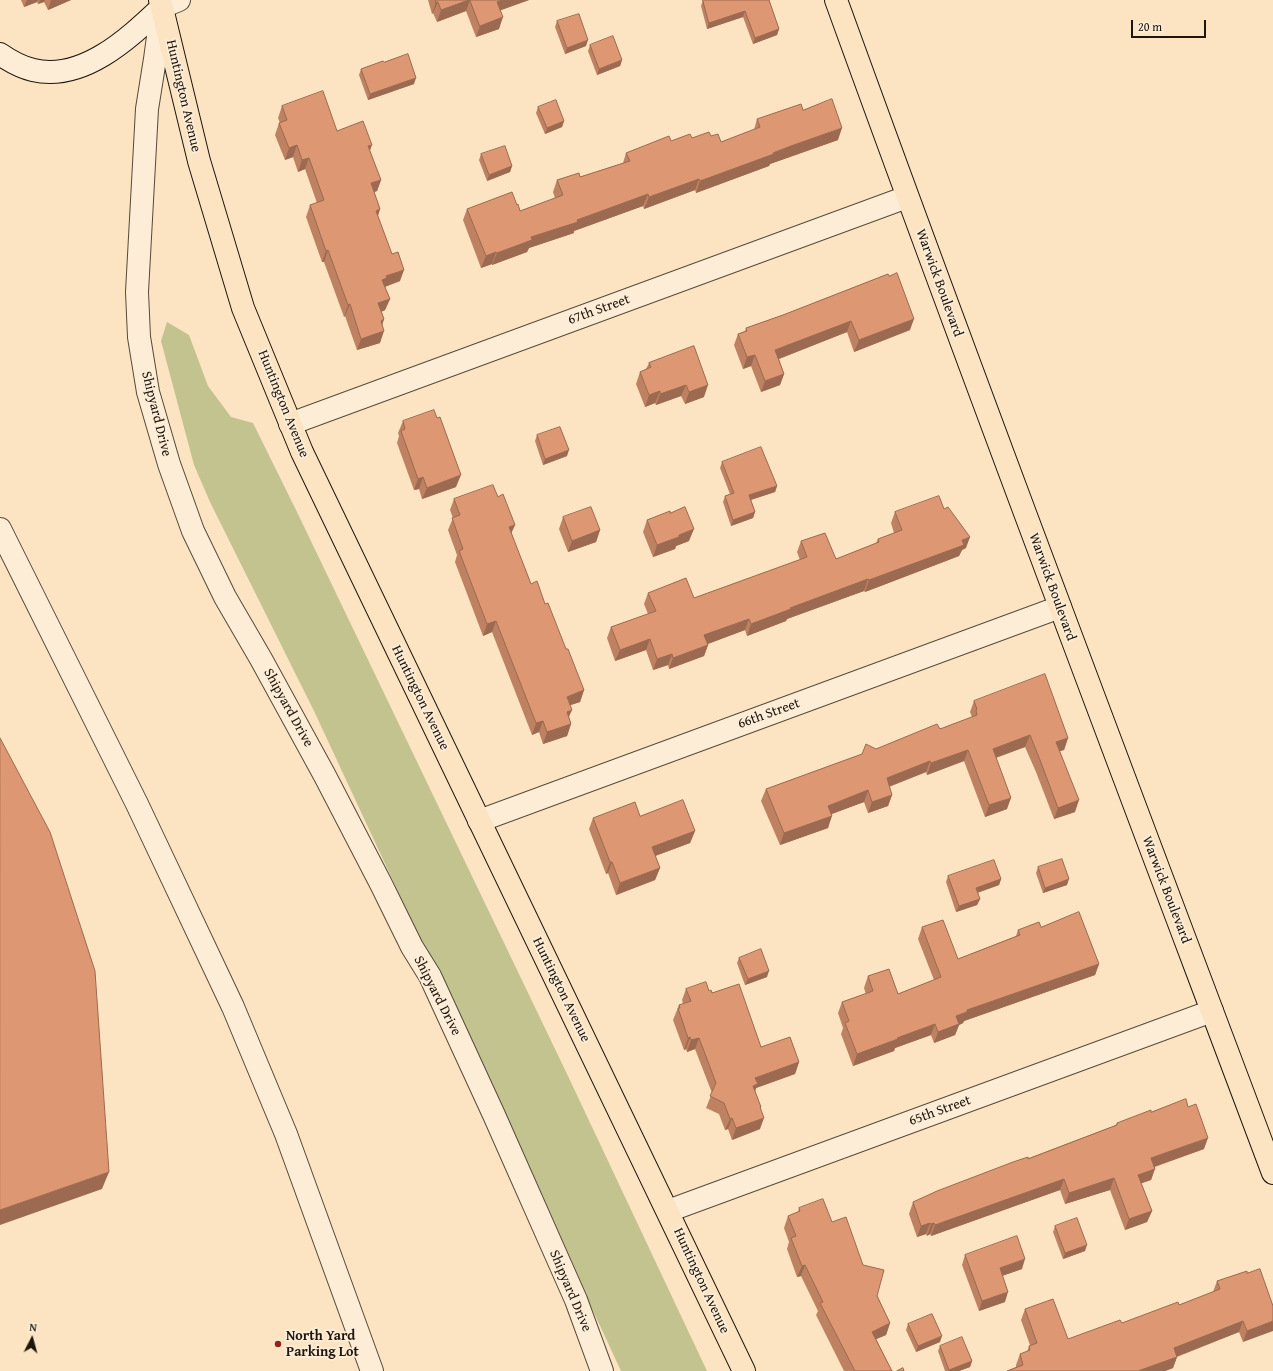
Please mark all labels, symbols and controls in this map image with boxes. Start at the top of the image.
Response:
scale bar [1133,12,1208,38]
text: 20 m [1138,18,1162,35]
street label: Huntington Avenue [162,38,204,154]
street label: Warwick Boulevard [912,227,966,339]
street label: 67th Street [566,291,632,329]
street label: Huntington Avenue [254,348,312,460]
street label: Shipyard Drive [137,370,175,458]
street label: Warwick Boulevard [1025,531,1079,643]
street label: Huntington Avenue [387,643,453,753]
street label: Shipyard Drive [260,666,316,750]
street label: 66th Street [736,695,802,733]
street label: Warwick Boulevard [1138,834,1194,946]
street label: Huntington Avenue [528,935,594,1045]
street label: Shipyard Drive [410,953,464,1039]
street label: 65th Street [907,1092,973,1130]
street label: Huntington Avenue [669,1226,733,1336]
street label: Shipyard Drive [545,1248,595,1334]
north arrow [12,1319,52,1359]
text: N [29,1319,38,1335]
place label: North Yard Parking Lot [286,1328,359,1360]
marker: North Yard Parking Lot [273,1339,283,1349]

